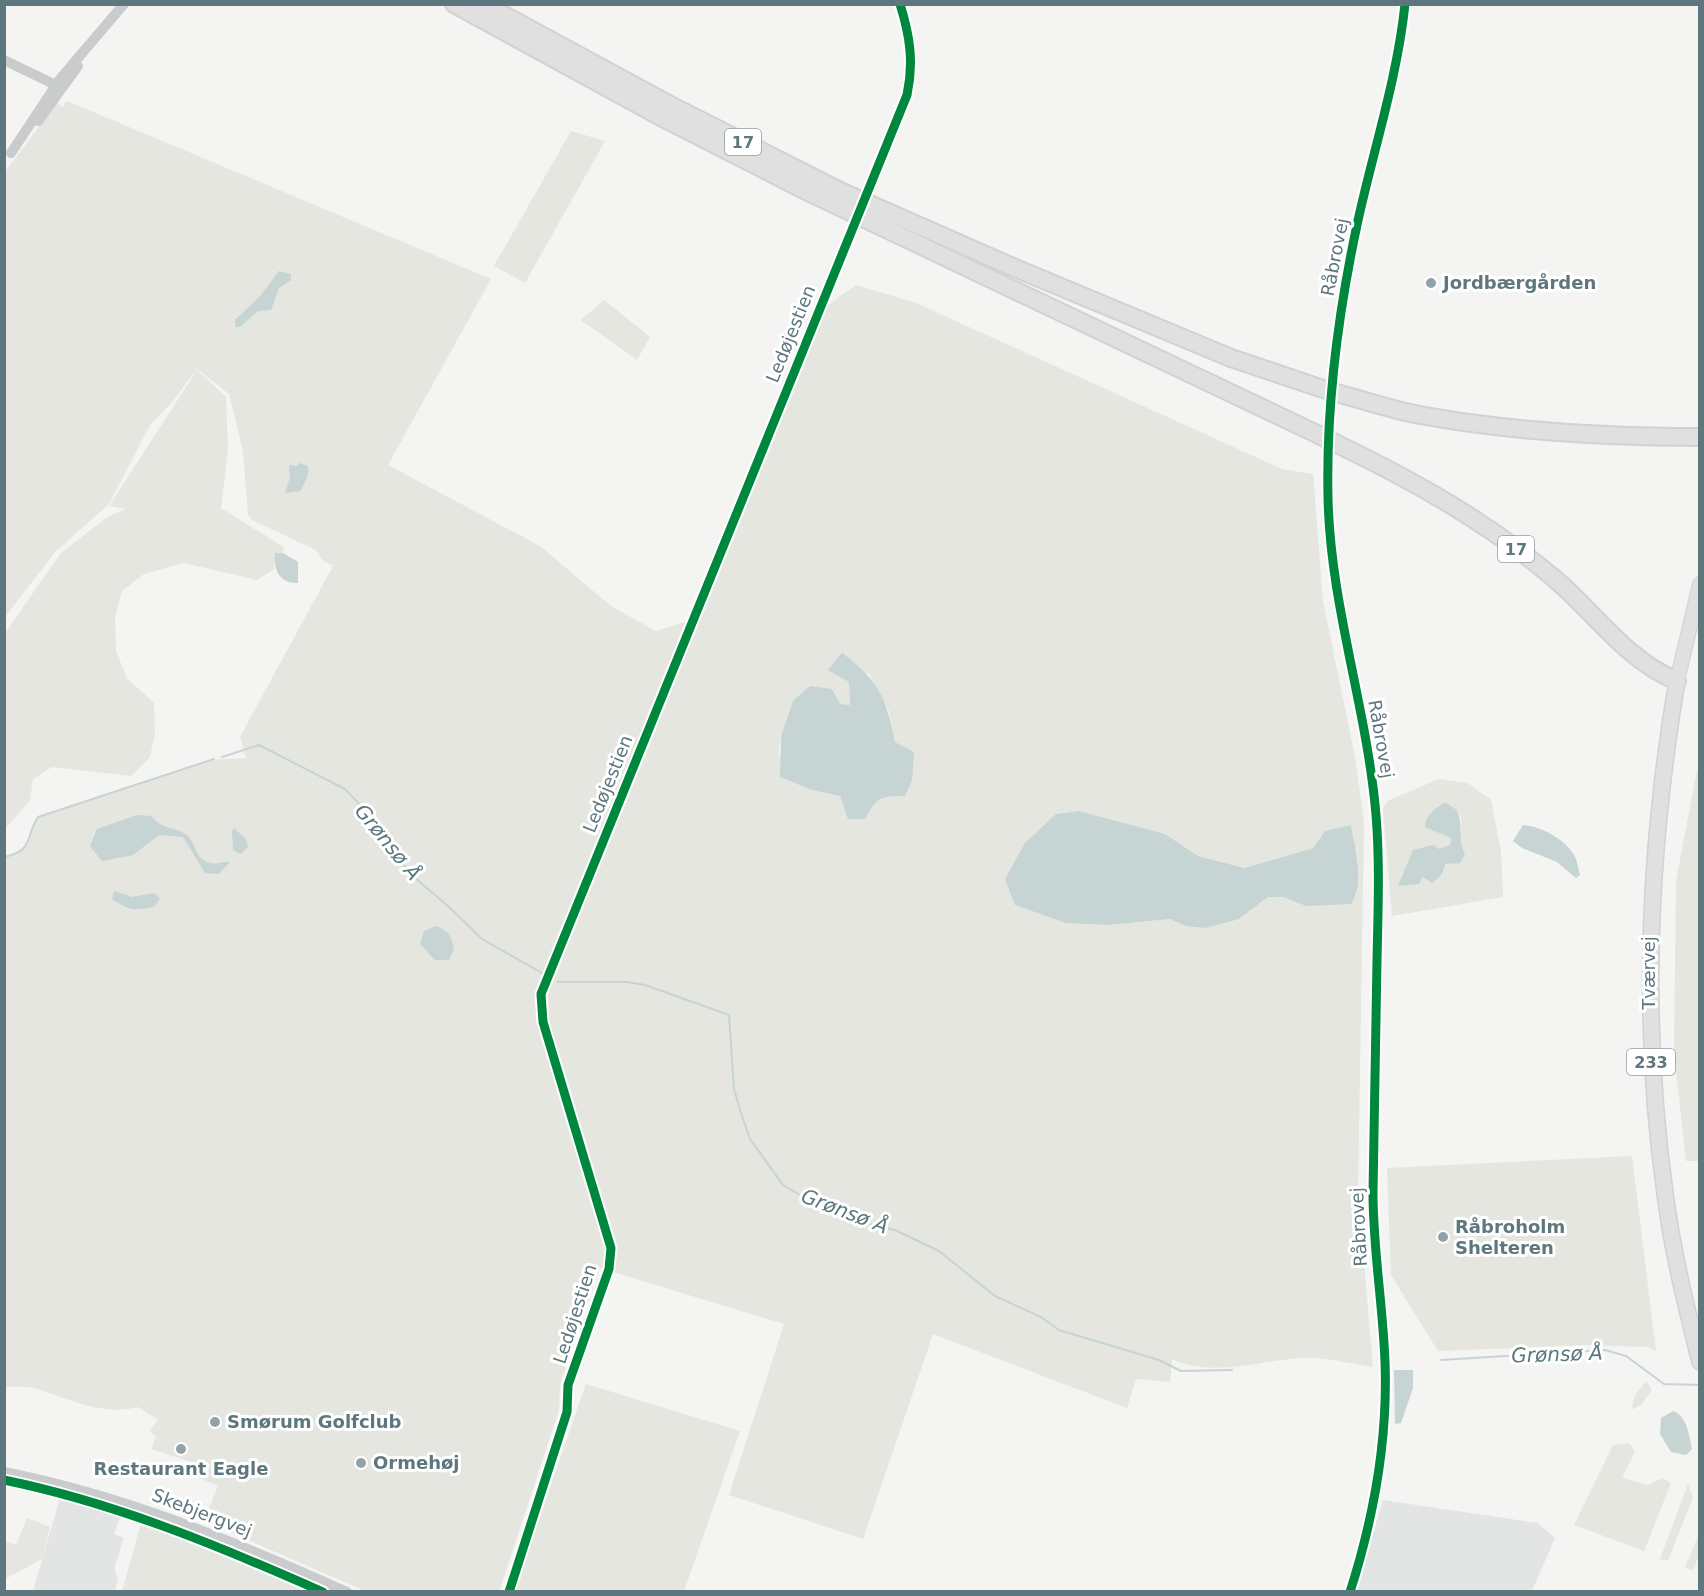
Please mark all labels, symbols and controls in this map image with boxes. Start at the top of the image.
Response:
road number: 17 [725,129,761,155]
street label: Råbrovej [1317,216,1352,298]
place label: Jordbærgården [1441,272,1596,293]
marker: Jordbærgården [1424,276,1438,290]
street label: Ledøjestien [761,282,820,386]
road number: 17 [1498,536,1534,562]
street label: Råbrovej [1364,698,1399,780]
street label: Ledøjestien [578,732,637,836]
water label: Grønsø Å [350,799,426,885]
street label: Tværvej [1638,936,1659,1011]
road number: 233 [1627,1049,1675,1075]
water label: Grønsø Å [798,1183,892,1239]
street label: Råbrovej [1346,1187,1371,1267]
place label: Råbroholm Shelteren [1455,1216,1565,1258]
marker: Råbroholm Shelteren [1436,1230,1450,1244]
street label: Ledøjestien [549,1262,600,1366]
water label: Grønsø Å [1511,1340,1603,1368]
place label: Smørum Golfclub [227,1411,402,1432]
marker: Smørum Golfclub [208,1415,222,1429]
marker: Restaurant Eagle [174,1442,188,1456]
place label: Ormehøj [373,1452,460,1473]
marker: Ormehøj [354,1456,368,1470]
place label: Restaurant Eagle [94,1458,268,1479]
street label: Skebjergvej [149,1484,255,1541]

